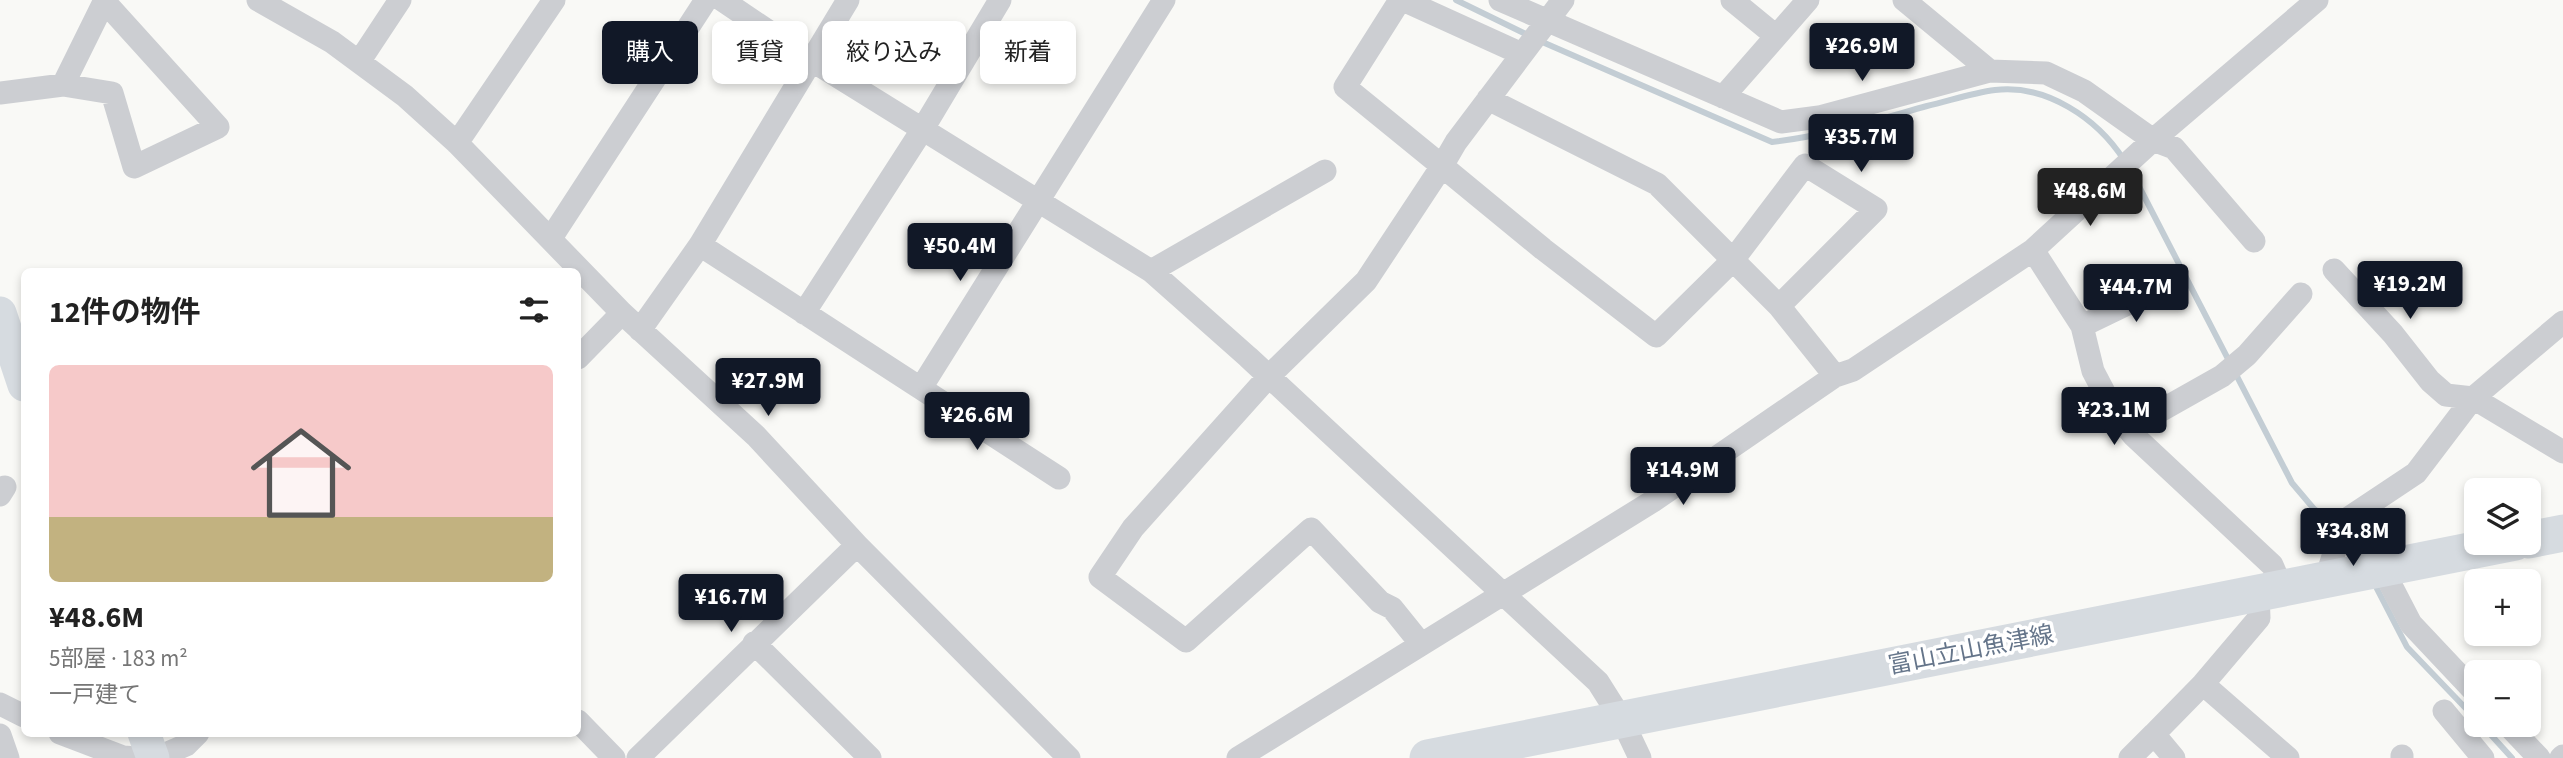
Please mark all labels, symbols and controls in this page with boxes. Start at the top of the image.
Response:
chip: 購入 [602,21,698,84]
chip: 賃貸 [712,21,808,84]
chip: 絞り込み [822,21,966,84]
chip: 新着 [980,21,1076,84]
pin: ¥26.9M [1805,24,1919,83]
text: ¥26.9M [1825,29,1899,62]
pin: ¥35.7M [1804,114,1918,174]
text: ¥35.7M [1824,120,1898,153]
pin: ¥48.6M [2033,168,2147,228]
text: ¥48.6M [2053,174,2127,207]
pin: ¥50.4M [903,224,1017,283]
text: ¥50.4M [923,229,997,262]
pin: ¥19.2M [2353,262,2467,321]
pin: ¥44.7M [2079,264,2193,324]
text: ¥19.2M [2373,267,2447,300]
text: ¥44.7M [2099,270,2173,303]
text: 12件の物件 [49,291,201,334]
icon: filters [515,291,553,329]
pin: ¥27.9M [711,358,825,418]
text: ¥27.9M [731,364,805,397]
pin: ¥23.1M [2057,388,2171,447]
pin: ¥26.6M [920,392,1034,452]
text: ¥23.1M [2077,393,2151,426]
text: ¥26.6M [940,398,1014,431]
icon: home [238,410,364,536]
pin: ¥14.9M [1626,448,1740,507]
text: ¥14.9M [1646,453,1720,486]
map controls [2464,478,2541,737]
button: layers [2464,478,2541,555]
pin: ¥34.8M [2296,508,2410,568]
text: ¥34.8M [2316,514,2390,547]
button: + [2464,569,2541,646]
pin: ¥16.7M [674,574,788,634]
text: ¥16.7M [694,580,768,613]
text: ¥48.6M [49,596,144,639]
street label: 富山立山魚津線 [1885,617,2057,683]
text: 5部屋 · 183 m² [49,642,188,675]
button: − [2464,660,2541,737]
text: 一戸建て [49,678,141,711]

